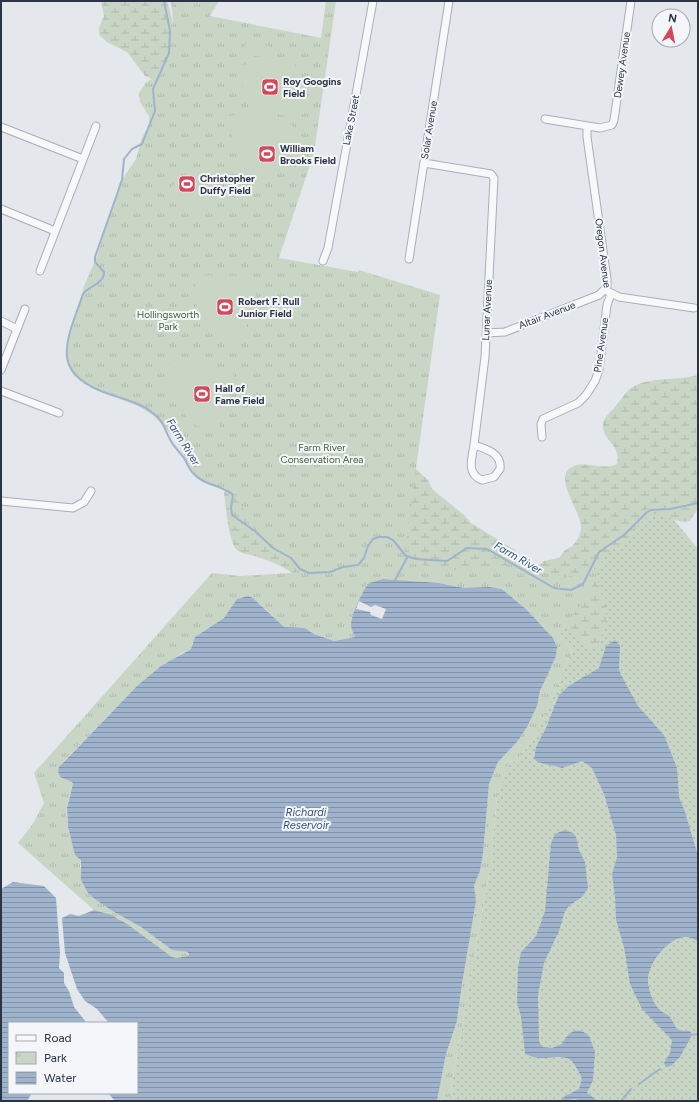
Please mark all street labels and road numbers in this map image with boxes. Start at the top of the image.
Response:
street label: Dewey Avenue [611,30,633,99]
street label: Lake Street [340,94,362,146]
street label: Solar Avenue [418,99,440,160]
street label: Oregon Avenue [592,217,614,289]
street label: Lunar Avenue [479,279,495,341]
street label: Altair Avenue [517,298,578,332]
street label: Pine Avenue [591,316,611,373]

